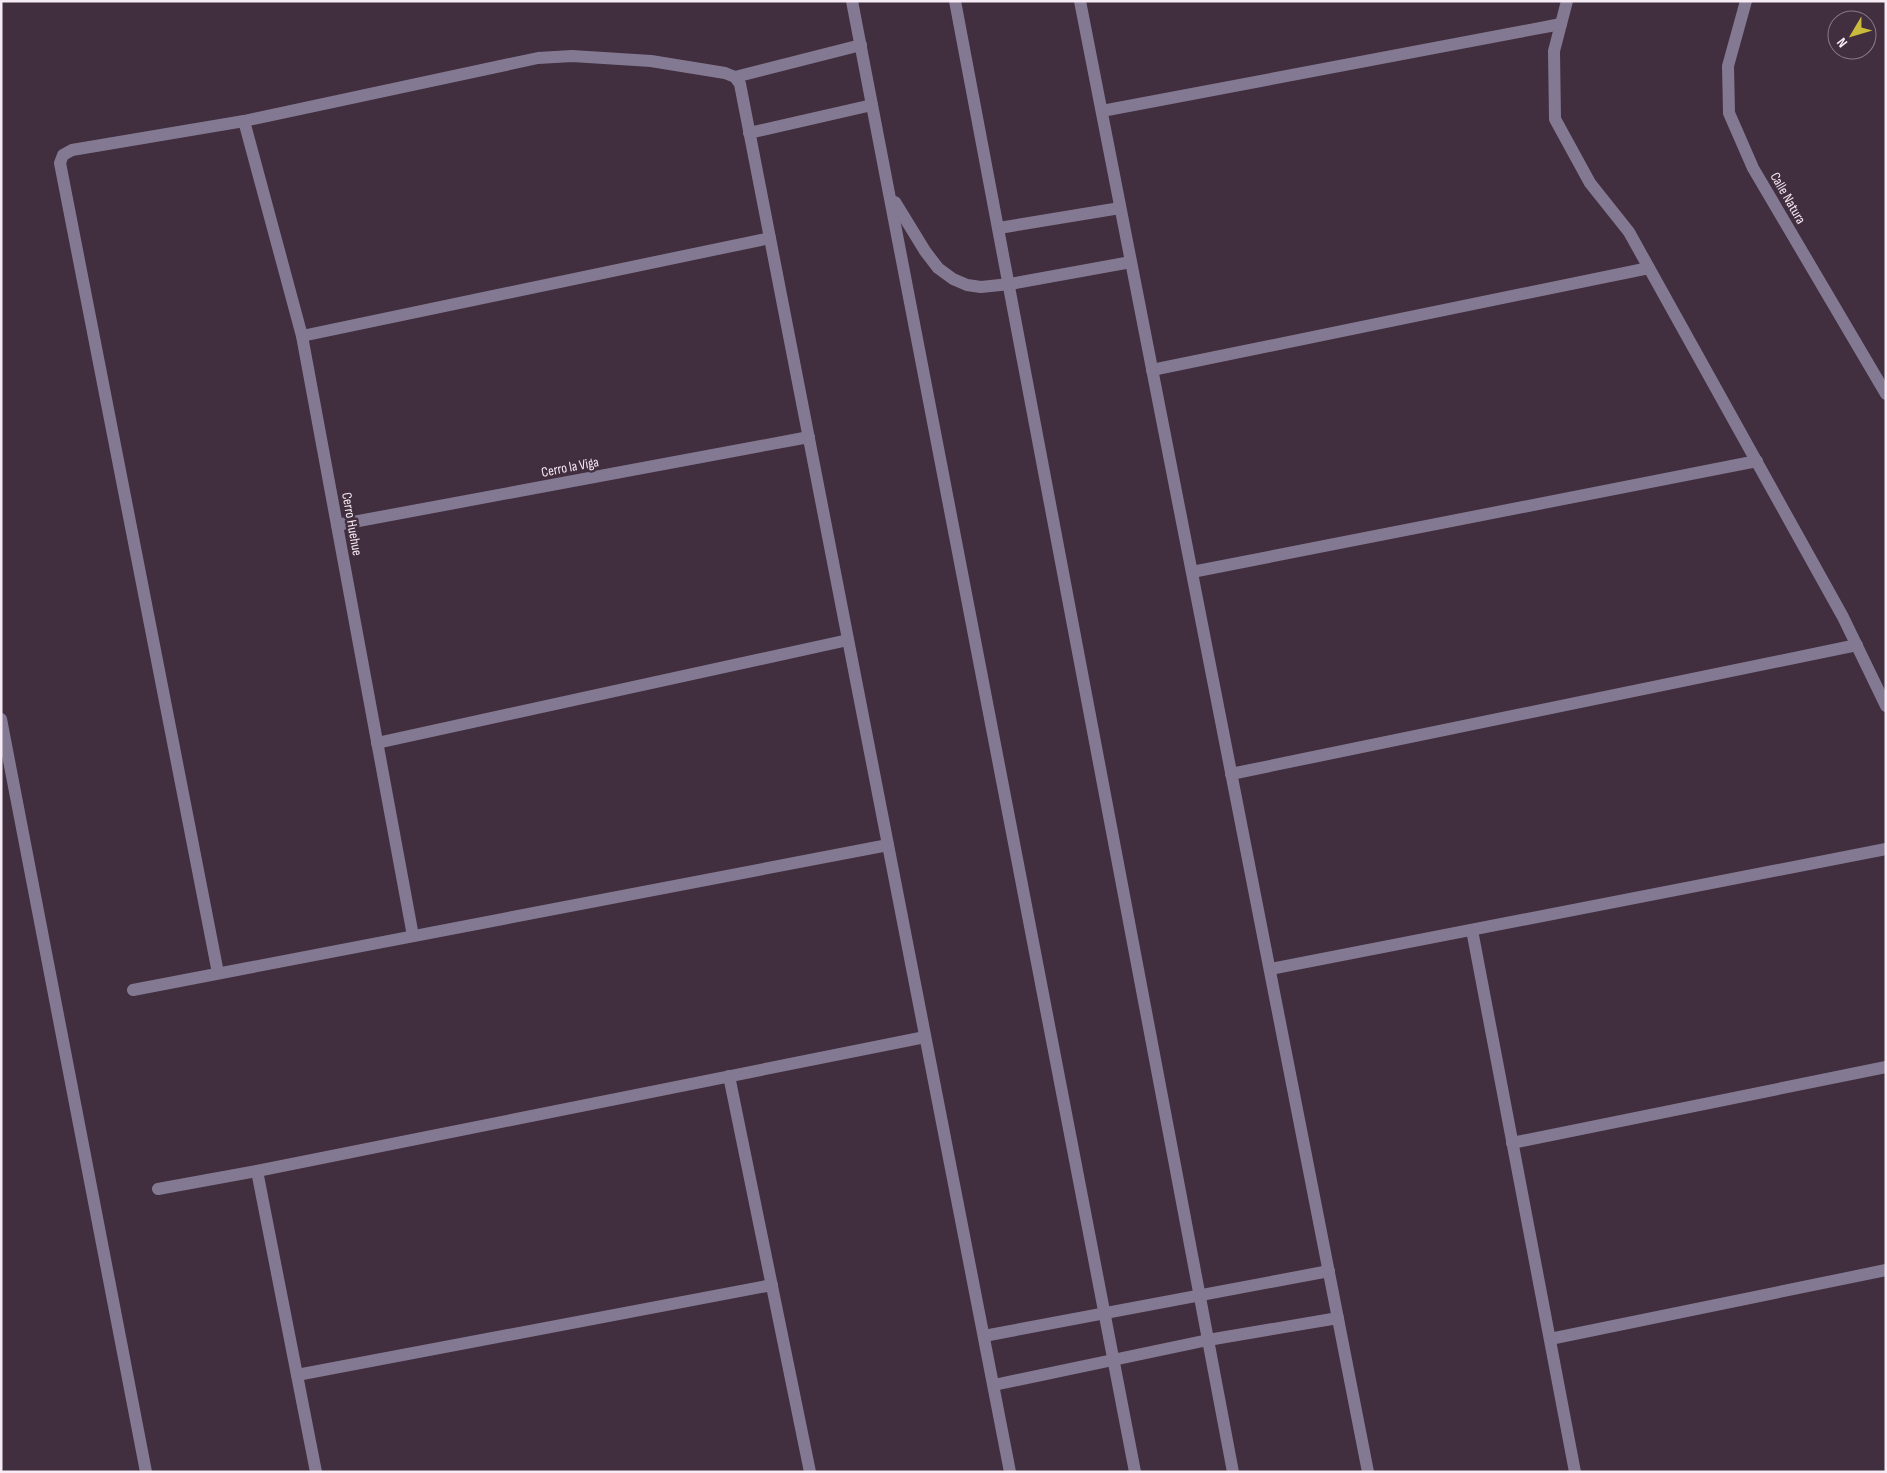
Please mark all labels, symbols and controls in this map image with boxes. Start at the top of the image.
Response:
north arrow [1827,10,1877,60]
text: N [1833,35,1851,51]
street label: Calle Natura [1766,169,1810,227]
street label: Cerro la Viga [540,453,600,481]
street label: Cerro Huehue [338,491,366,557]

